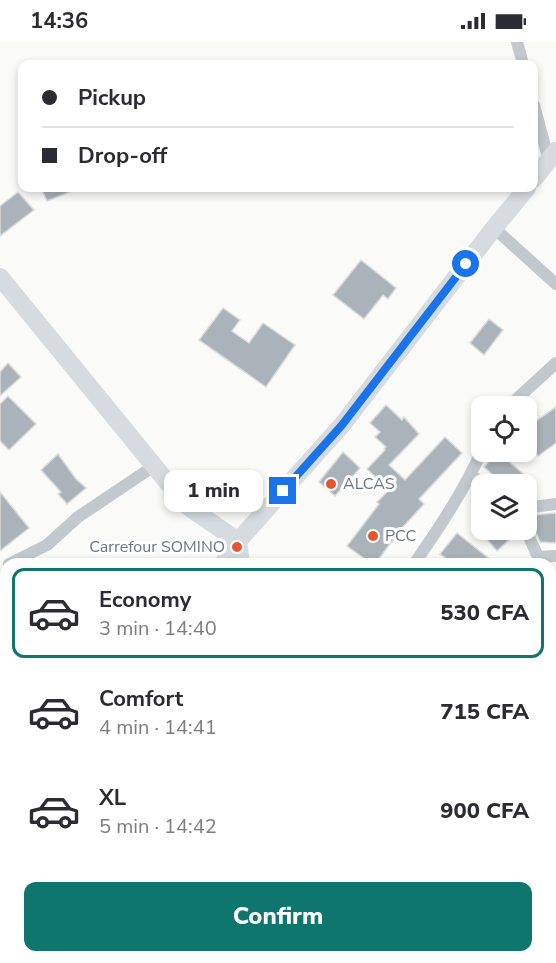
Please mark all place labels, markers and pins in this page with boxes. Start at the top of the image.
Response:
place label: ALCAS [343,473,395,495]
marker: ALCAS [324,477,338,491]
place label: PCC [385,525,416,547]
marker: PCC [366,529,380,543]
place label: Carrefour SOMINO [89,536,225,558]
marker: Carrefour SOMINO [230,540,244,554]

